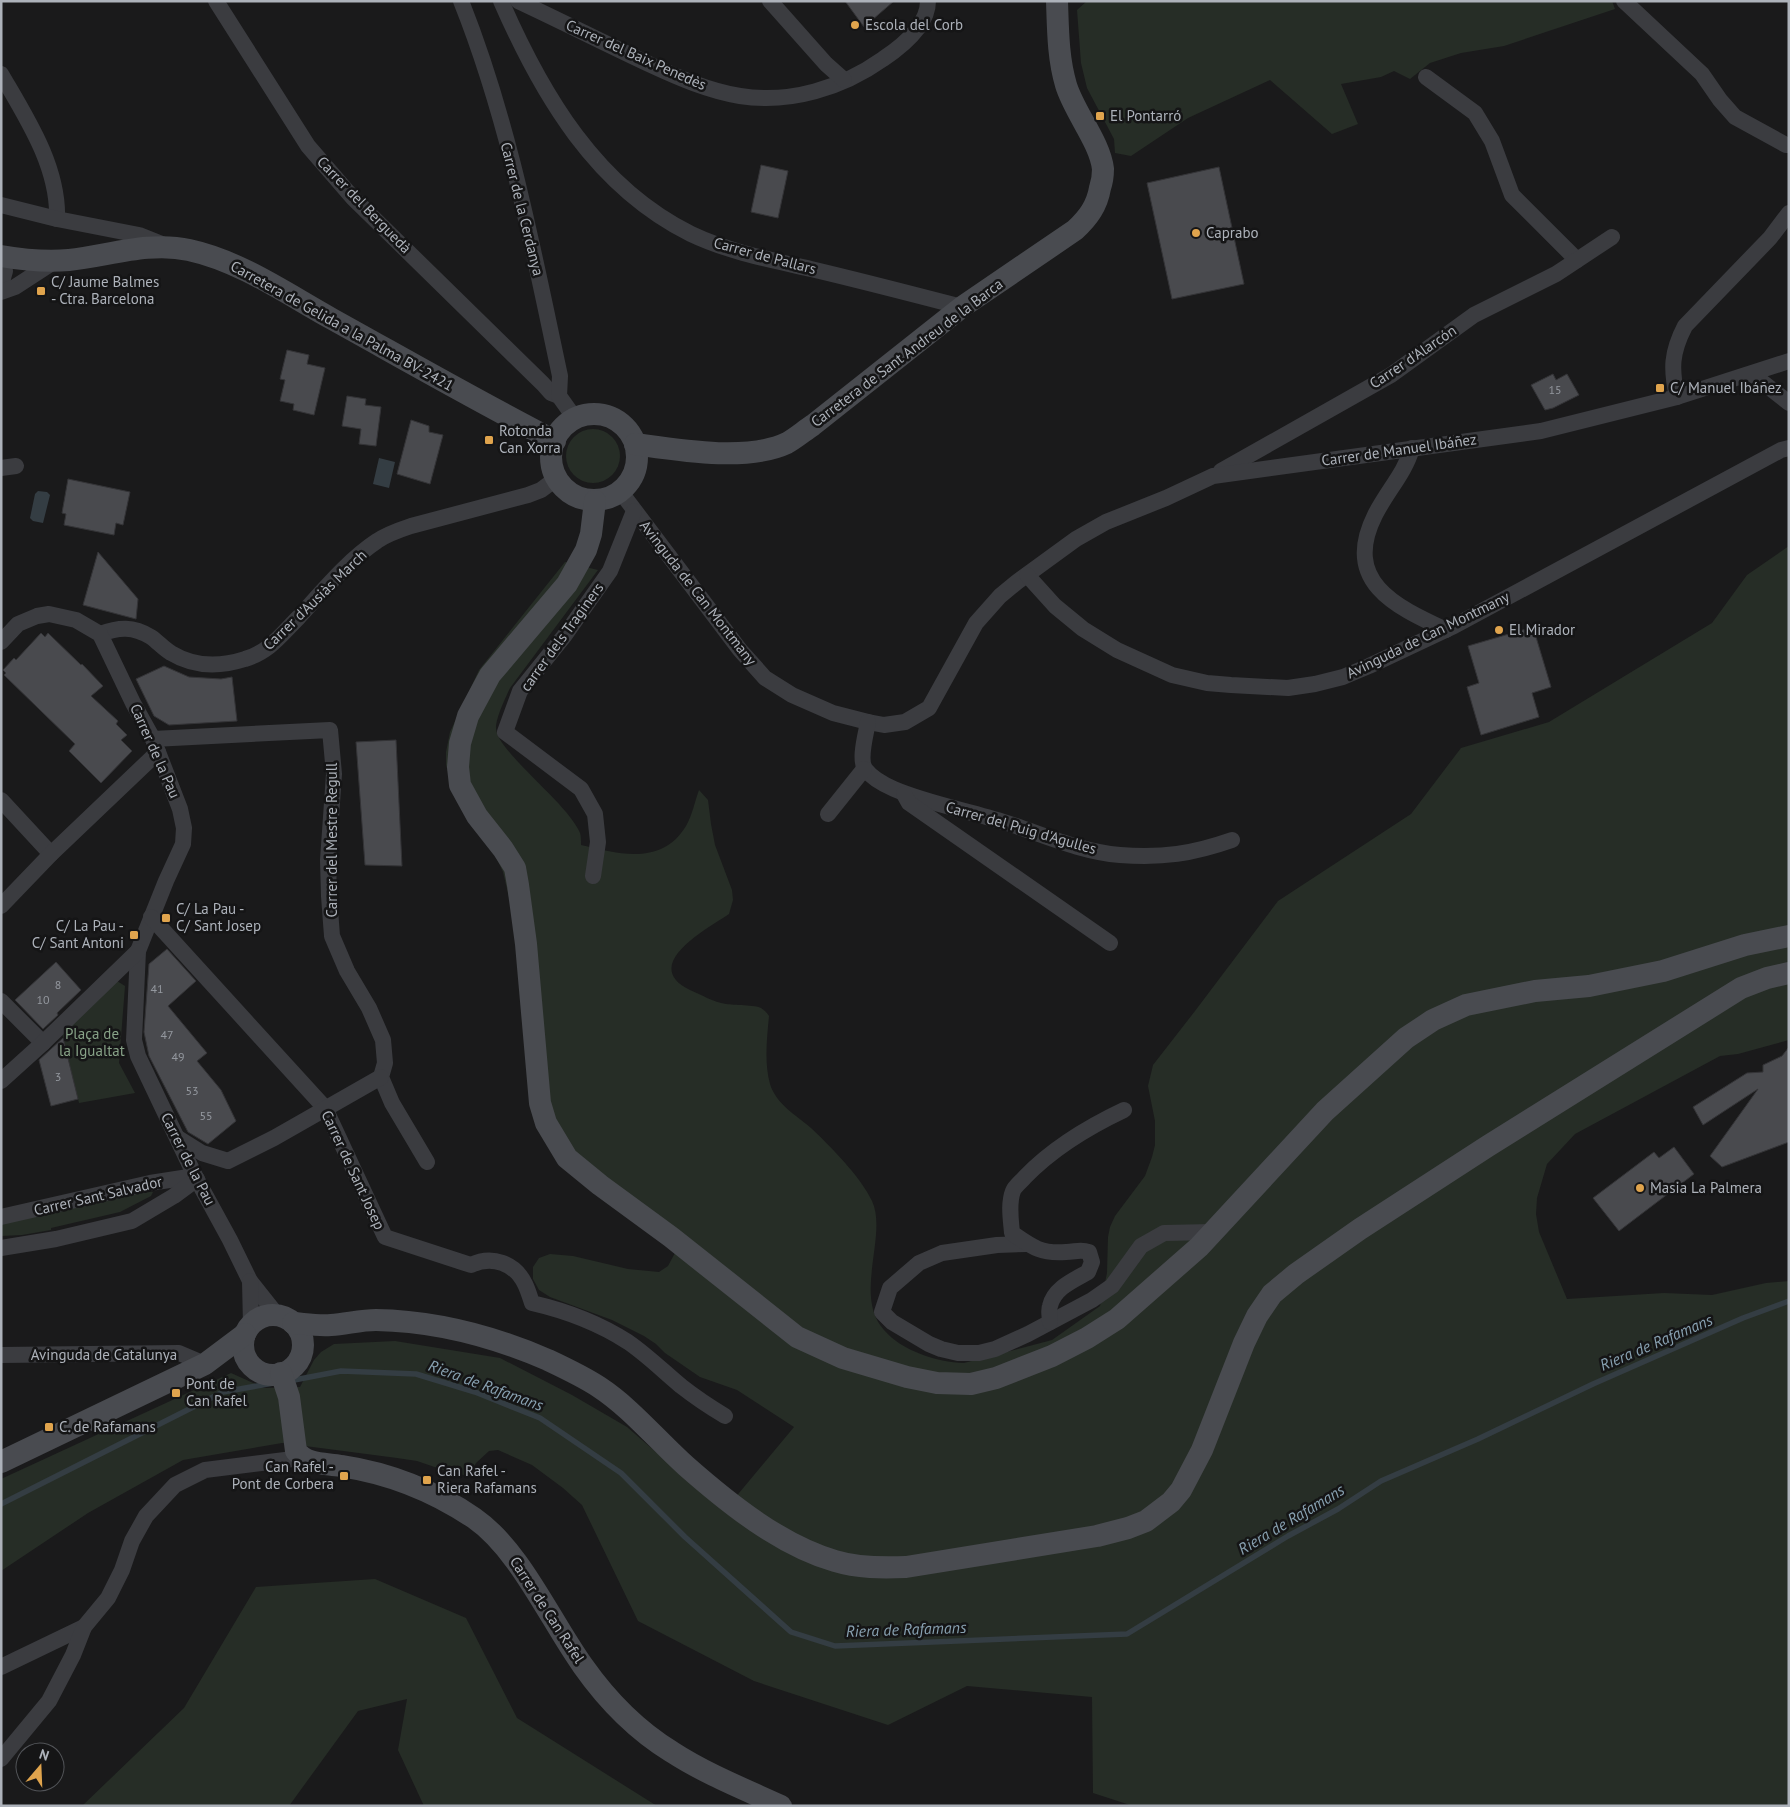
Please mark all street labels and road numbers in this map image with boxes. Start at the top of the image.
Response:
street label: Carrer del Baix Penedès [563,15,709,94]
street label: Carrer de la Cerdanya [497,140,548,278]
street label: Carrer del Berguedà [313,152,415,257]
street label: Carrer de Pallars [712,233,818,278]
street label: Carretera de Gelida a la Palma BV-2421 [227,256,457,395]
street label: Carretera de Sant Andreu de la Barca [807,274,1006,431]
street label: Carrer d'Alarcón [1366,321,1460,393]
street label: Carrer de Manuel Ibáñez [1320,429,1478,470]
street label: Avinguda de Can Montmany [636,516,761,669]
street label: Carrer d'Ausiàs March [259,545,370,654]
street label: carrer dels Traginers [516,579,607,695]
street label: Avinguda de Can Montmany [1343,587,1512,682]
street label: Carrer de la Pau [126,701,185,801]
street label: Carrer del Mestre Regull [322,762,341,917]
street label: Carrer del Puig d'Agulles [944,797,1099,858]
street label: Carrer de Sant Josep [317,1107,389,1233]
street label: Carrer de la Pau [157,1109,220,1208]
street label: Carrer Sant Salvador [32,1172,164,1220]
street label: Avinguda de Catalunya [31,1345,177,1364]
street label: Carrer de Can Rafel [506,1553,589,1667]

